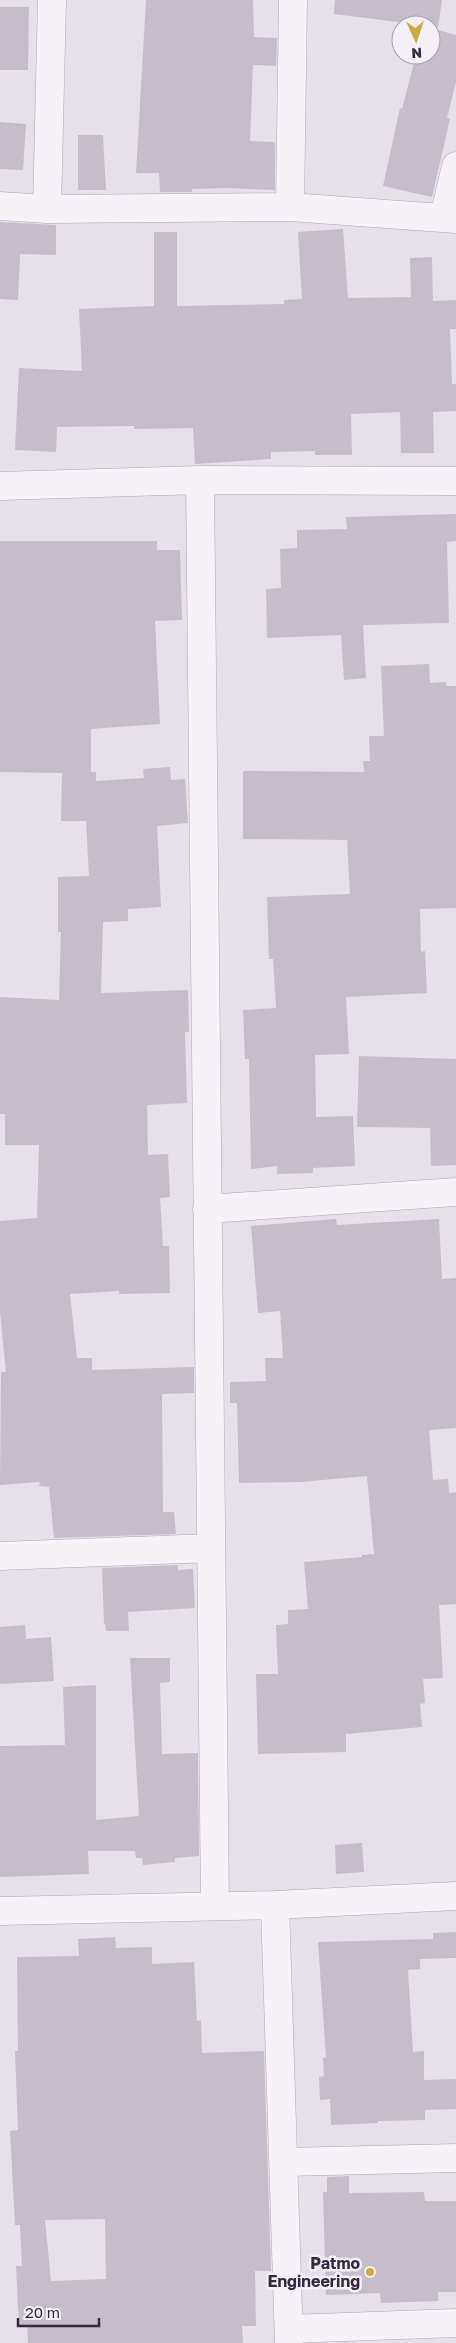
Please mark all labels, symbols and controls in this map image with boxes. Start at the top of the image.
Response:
north arrow [391,15,441,65]
text: N [411,45,422,62]
place label: Patmo Engineering [267,2253,360,2291]
marker: Patmo Engineering [364,2266,376,2278]
scale bar [18,2296,99,2328]
text: 20 m [25,2303,60,2321]

